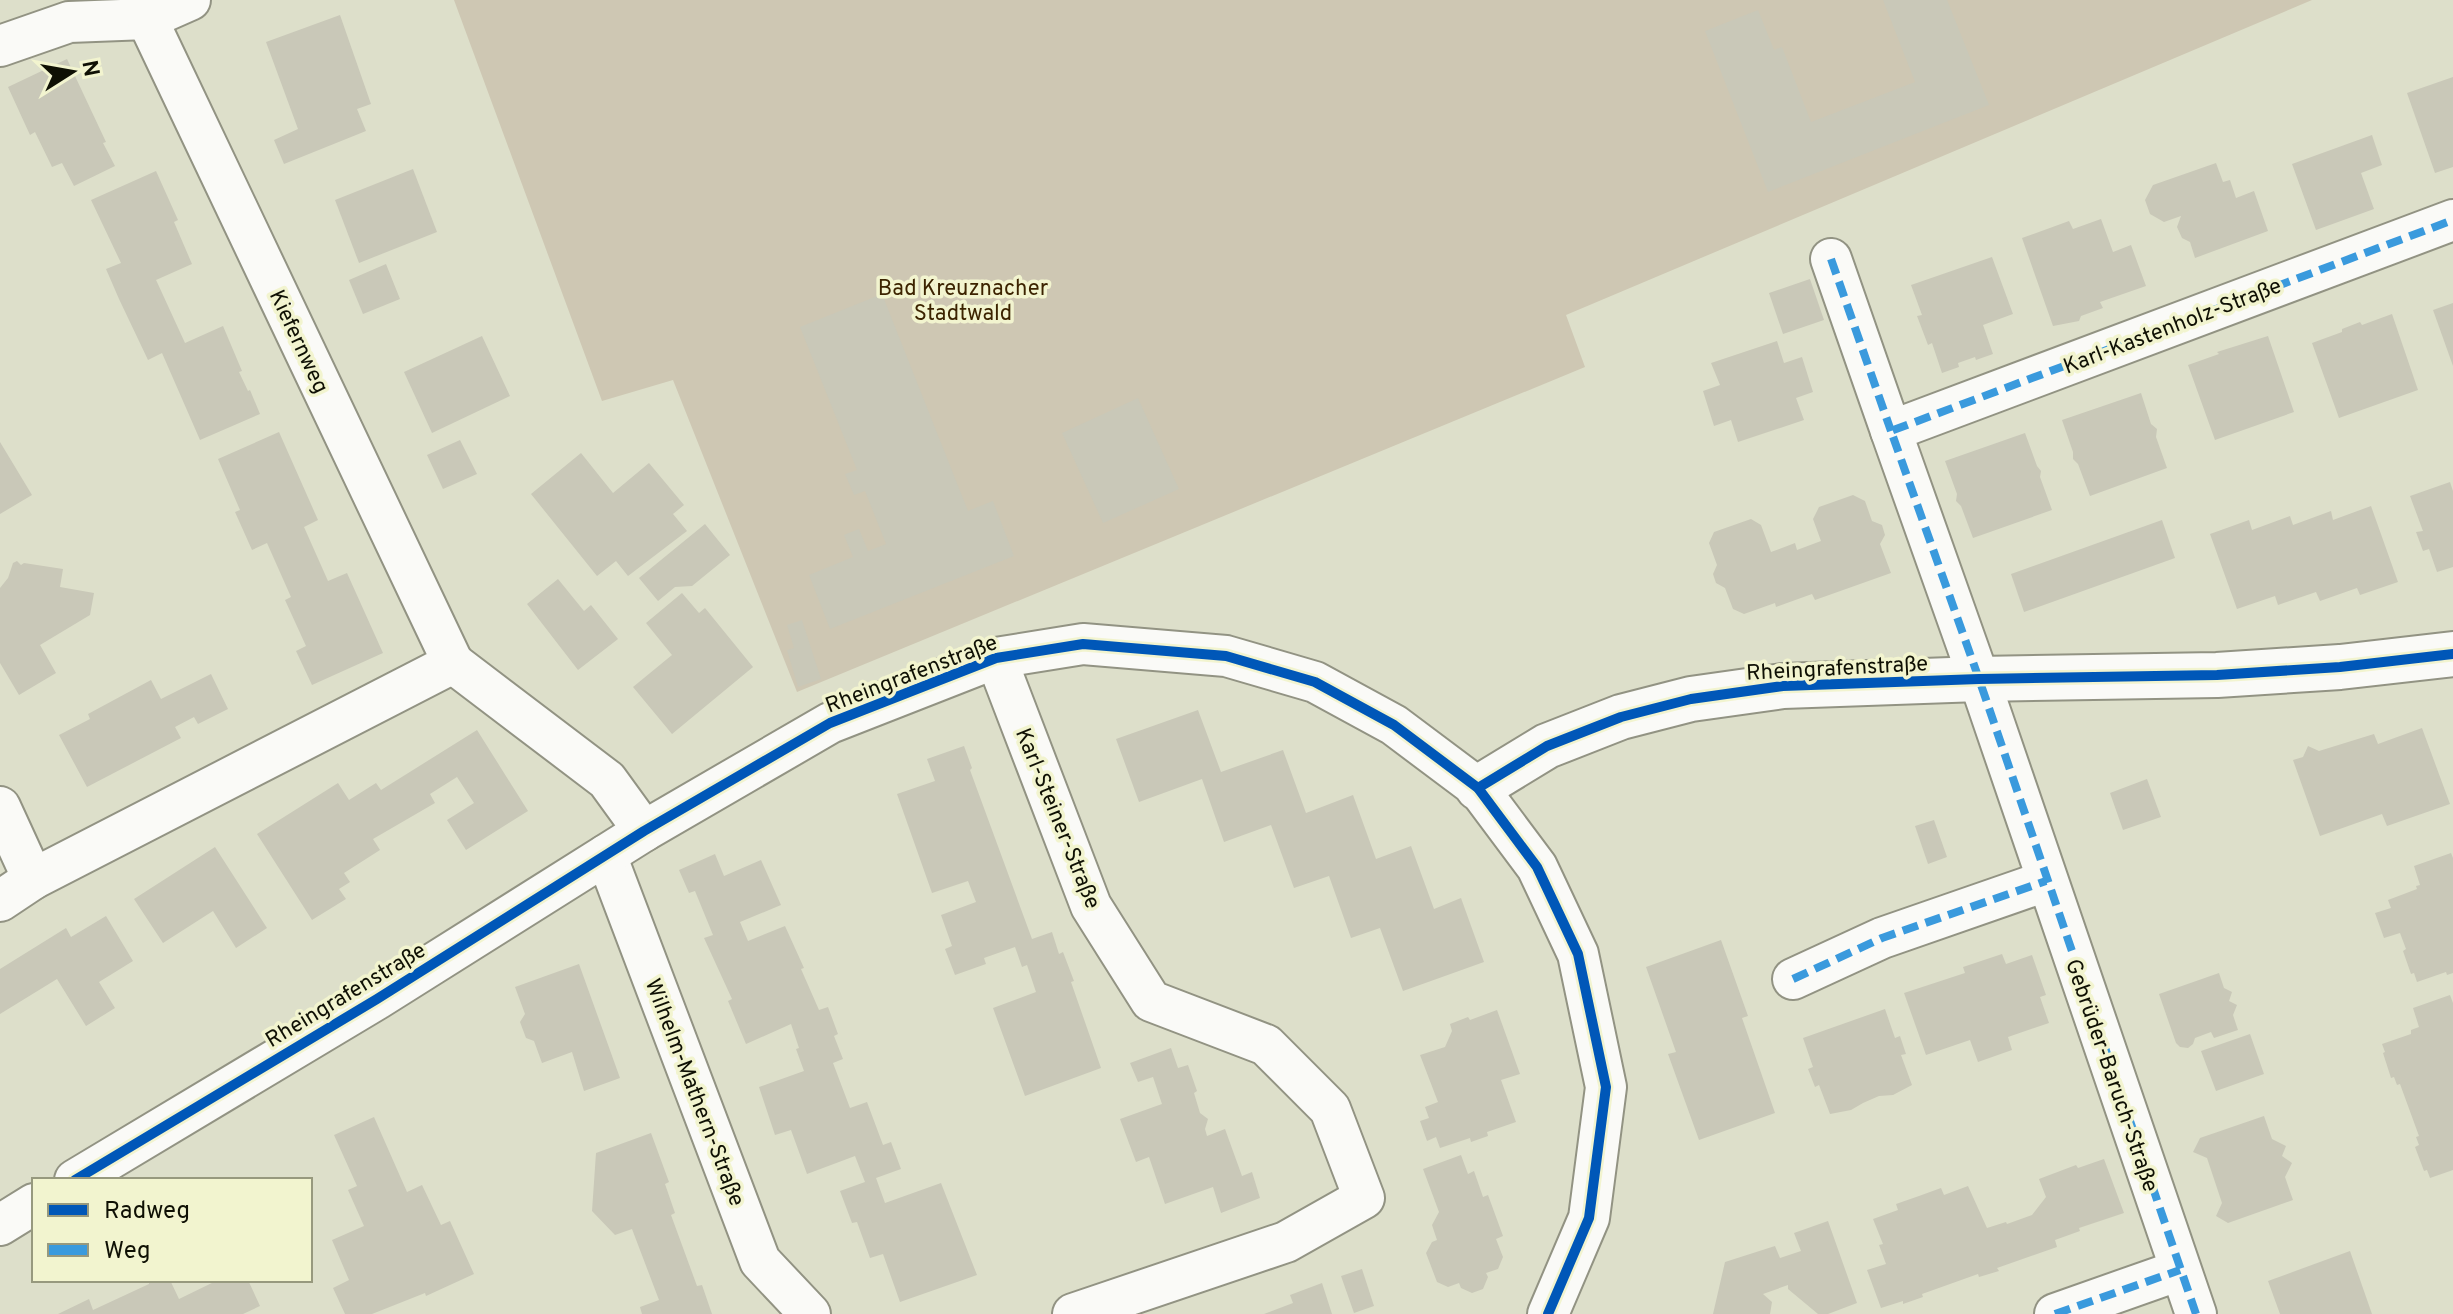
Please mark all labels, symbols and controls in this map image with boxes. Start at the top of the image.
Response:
north arrow [32,32,112,112]
text: N [74,58,104,79]
street label: Karl-Kastenholz-Straße [2060,273,2286,381]
park label: Bad Kreuznacher Stadtwald [878,276,1049,328]
street label: Kiefernweg [262,286,333,398]
street label: Rheingrafenstraße [822,630,1002,721]
street label: Rheingrafenstraße [1745,651,1929,688]
street label: Karl-Steiner-Straße [1008,725,1105,913]
street label: Rheingrafenstraße [261,938,431,1055]
street label: Gebrüder-Baruch-Straße [2058,956,2163,1196]
street label: Wilhelm-Mathern-Straße [638,975,750,1211]
legend [32,1178,312,1282]
text: Radweg [104,1197,190,1227]
text: Weg [104,1237,151,1267]

